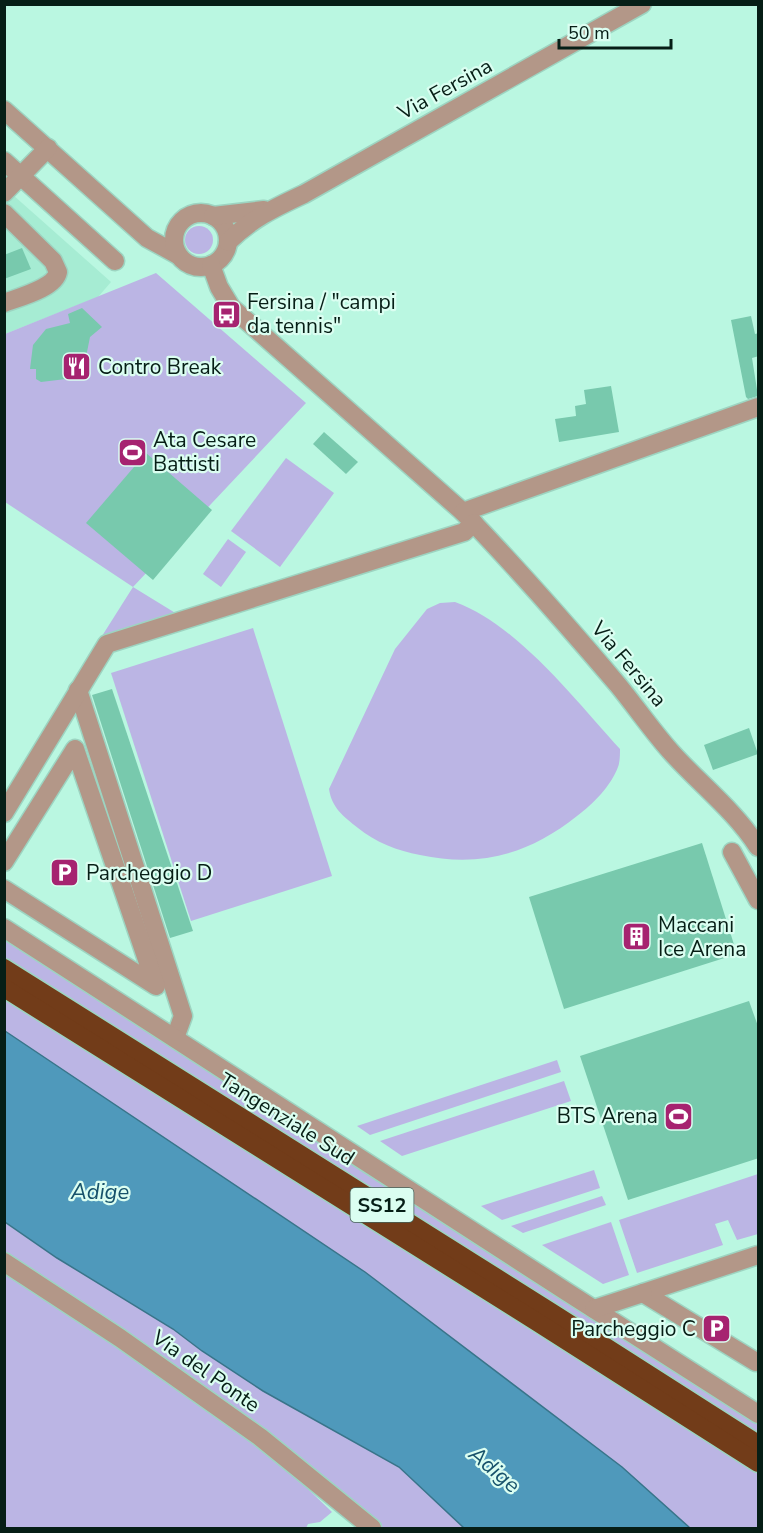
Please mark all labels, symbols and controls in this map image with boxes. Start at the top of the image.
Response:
scale bar [559,12,672,50]
text: 50 m [568,21,610,45]
street label: Via Fersina [392,52,497,127]
place label: Fersina / "campi da tennis" [247,288,396,340]
bus stop icon: Fersina / "campi da tennis" [210,298,242,330]
restaurant icon: Contro Break [61,351,93,383]
place label: Contro Break [98,353,222,381]
place label: Ata Cesare Battisti [153,426,256,478]
sports icon: Ata Cesare Battisti [116,436,148,468]
street label: Via Fersina [584,615,673,713]
parking icon: Parcheggio D [49,857,81,889]
place label: Parcheggio D [86,859,212,887]
place label: Maccani Ice Arena [658,911,746,963]
building icon: Maccani Ice Arena [621,921,653,953]
street label: Tangenziale Sud [214,1066,360,1172]
sports icon: BTS Arena [663,1100,695,1132]
place label: BTS Arena [557,1102,658,1130]
water label: Adige [70,1177,130,1207]
road number: SS12 [350,1188,413,1222]
parking icon: Parcheggio C [701,1313,733,1345]
place label: Parcheggio C [571,1315,696,1343]
street label: Via del Ponte [146,1323,266,1419]
water label: Adige [462,1439,527,1500]

